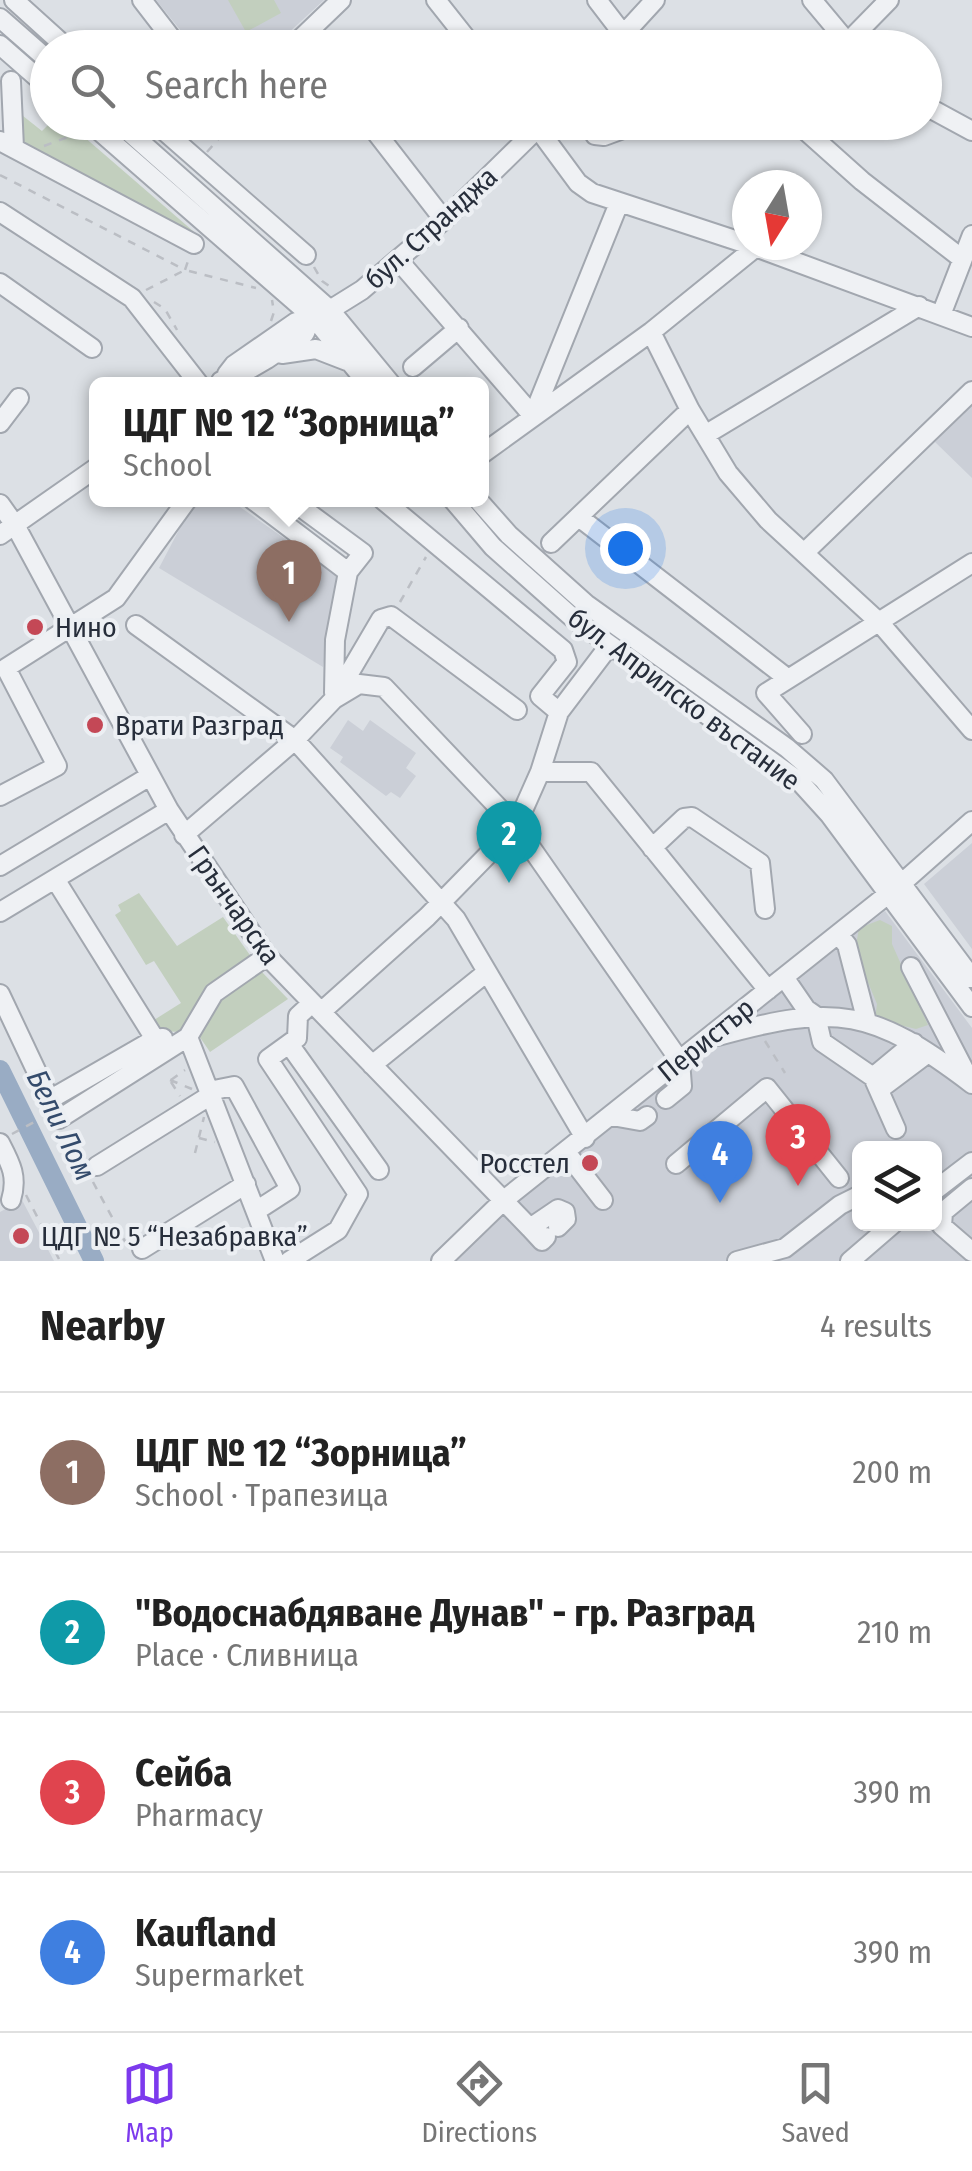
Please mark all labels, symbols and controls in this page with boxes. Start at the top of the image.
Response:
search box [30,30,942,140]
icon: search [65,58,120,113]
text: Search here [145,62,328,108]
street label: бул. Странджа [358,160,504,296]
north arrow [732,170,822,260]
popup [89,377,489,507]
text: ЦДГ № 12 “Зорница” [123,400,455,446]
text: School [123,446,212,484]
your location [600,523,651,574]
pin: 1 [256,540,322,622]
street label: бул. Априлско въстание [561,601,807,797]
place label: Нино [55,611,117,644]
marker: Нино [24,616,46,638]
place label: Врати Разград [115,709,284,742]
marker: Врати Разград [84,714,106,736]
pin: 2 [476,800,542,883]
street label: Грънчарска [181,839,287,971]
street label: Перистър [651,991,761,1089]
water label: Бели Лом [19,1064,103,1186]
pin: 3 [766,1104,830,1186]
pin: 4 [688,1120,752,1203]
map controls [852,1141,942,1231]
button: layers [852,1141,942,1231]
place label: Росстел [479,1147,570,1180]
marker: Росстел [579,1152,601,1174]
place label: ЦДГ № 5 “Незабравка” [41,1220,308,1253]
marker: ЦДГ № 5 “Незабравка” [10,1225,32,1247]
text: Nearby [40,1301,165,1351]
text: 4 results [820,1307,932,1345]
text: ЦДГ № 12 “Зорница” [135,1430,467,1476]
text: 1 [66,1453,79,1491]
text: 200 m [852,1453,932,1491]
text: School · Трапезица [135,1476,389,1514]
text: "Водоснабдяване Дунав" - гр. Разград [135,1590,754,1636]
text: 2 [65,1613,80,1651]
text: 210 m [857,1613,932,1651]
text: Place · Сливница [135,1636,359,1674]
text: Сейба [135,1750,232,1796]
text: 3 [65,1773,80,1811]
text: 390 m [854,1773,932,1811]
text: Pharmacy [135,1796,263,1834]
text: Kaufland [135,1910,277,1956]
text: 4 [64,1933,81,1971]
text: 390 m [854,1933,932,1971]
text: Supermarket [135,1956,304,1994]
tab: Map [122,2056,177,2149]
tab: Directions [421,2056,537,2149]
tab: Saved [781,2056,850,2149]

